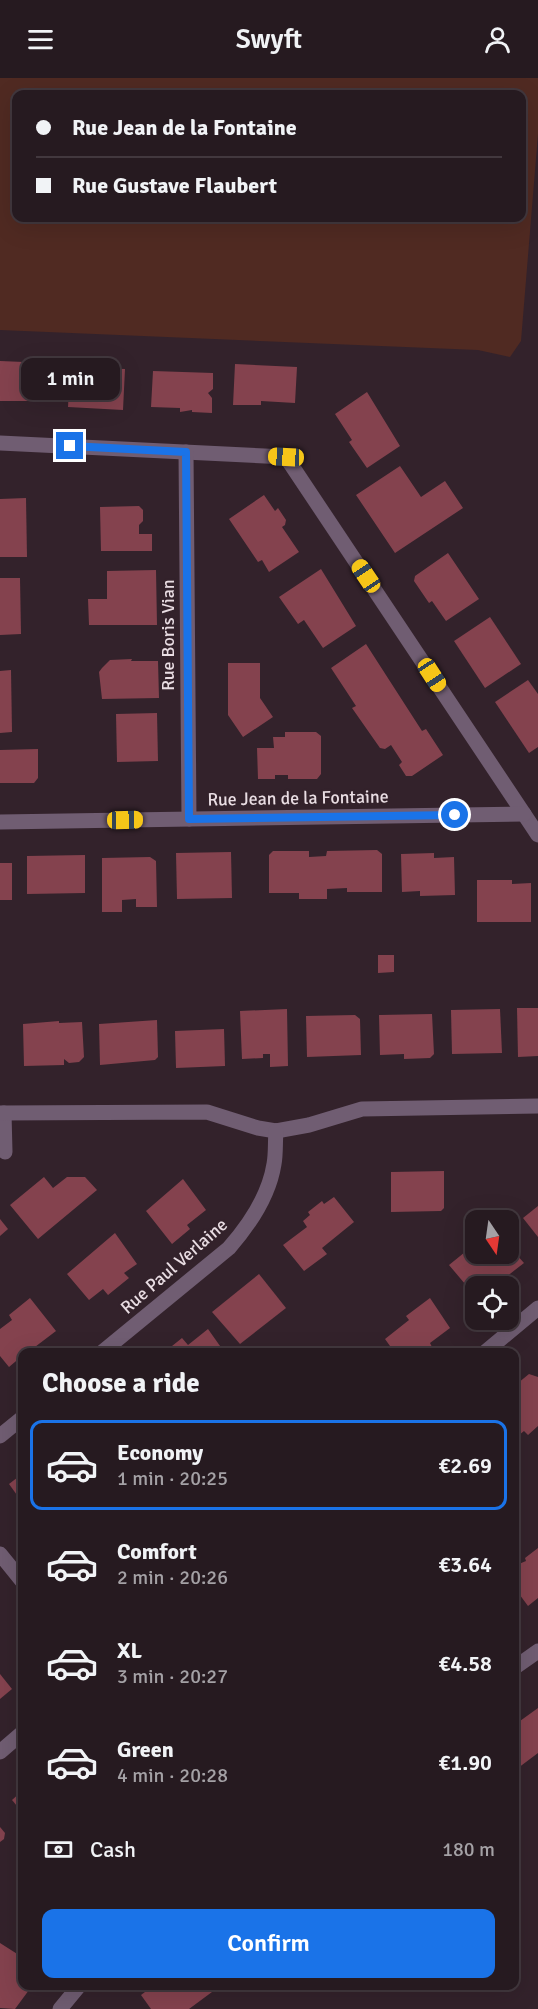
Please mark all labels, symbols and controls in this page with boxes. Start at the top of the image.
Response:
icon: menu [24,23,57,56]
text: Swyft [236,23,302,56]
icon: person [481,23,514,56]
text: Rue Jean de la Fontaine [72,114,297,141]
text: Rue Gustave Flaubert [72,172,277,199]
callout: 1 min [20,359,119,401]
text: 1 min [47,366,94,391]
route end [56,432,83,459]
car [268,447,304,467]
car [348,556,384,596]
street label: Rue Boris Vian [157,579,179,691]
car [415,655,449,695]
street label: Rue Jean de la Fontaine [207,785,389,811]
route start [441,801,468,828]
car [107,811,143,829]
north arrow [465,1210,519,1264]
map controls [465,1210,519,1330]
street label: Rue Paul Verlaine [116,1214,232,1318]
button: locate [465,1276,519,1330]
text: Choose a ride [42,1367,200,1400]
icon: car [45,1438,99,1492]
text: Economy [117,1439,203,1466]
text: €2.69 [438,1452,492,1479]
text: 1 min · 20:25 [117,1466,228,1491]
icon: car [45,1537,99,1591]
text: Comfort [117,1538,197,1565]
text: €3.64 [438,1551,492,1578]
text: 2 min · 20:26 [117,1565,228,1590]
icon: car [45,1636,99,1690]
text: XL [117,1637,142,1664]
text: €4.58 [438,1650,492,1677]
text: 3 min · 20:27 [117,1664,228,1689]
icon: car [45,1735,99,1789]
text: Green [117,1736,174,1763]
text: €1.90 [438,1749,492,1776]
text: 4 min · 20:28 [117,1763,228,1788]
icon: cash [42,1833,75,1866]
text: Cash [90,1836,136,1863]
text: 180 m [442,1837,495,1862]
button: Confirm [42,1909,495,1978]

